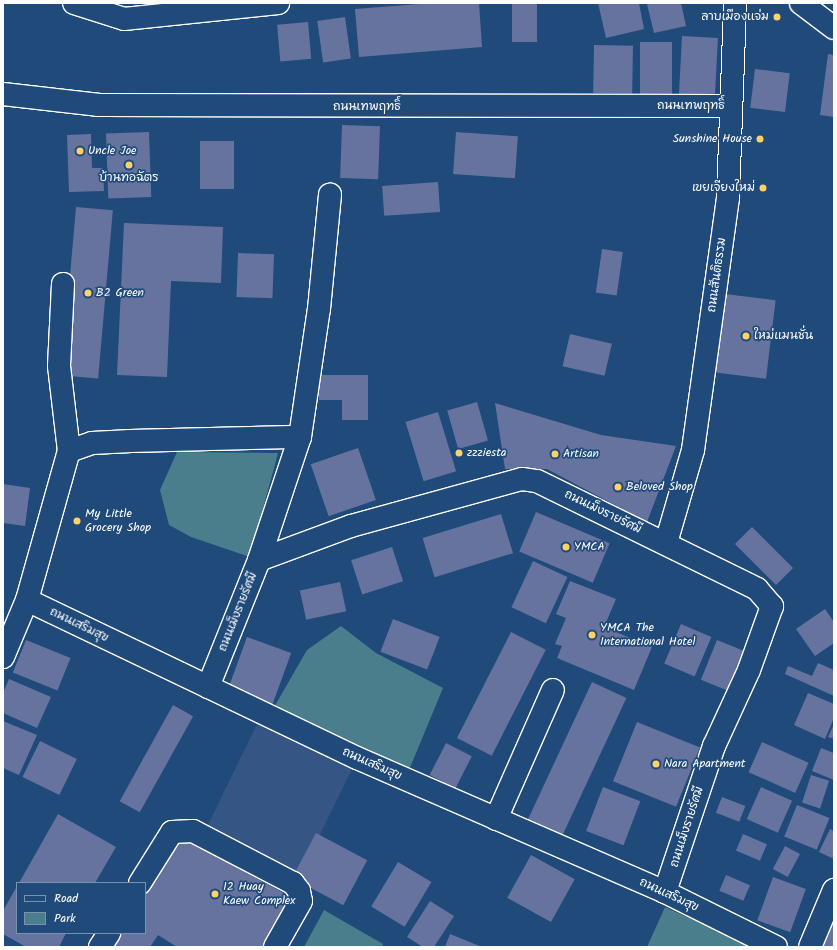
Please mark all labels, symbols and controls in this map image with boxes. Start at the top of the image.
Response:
place label: ลาบเมืองแจ่ม [701,10,769,24]
marker: ลาบเมืองแจ่ม [772,12,782,22]
street label: ถนนเทพฤทธิ์ [657,99,725,113]
street label: ถนนเทพฤทธิ์ [333,100,401,114]
place label: Sunshine House [673,132,752,146]
marker: Sunshine House [755,134,765,144]
place label: Uncle Joe [88,144,137,158]
marker: Uncle Joe [75,146,85,156]
marker: บ้านทอฉัตร [124,160,134,170]
place label: บ้านทอฉัตร [99,171,159,185]
place label: เขยเจียงใหม่ [692,181,755,195]
marker: เขยเจียงใหม่ [758,183,768,193]
street label: ถนนสันติธรรม [705,237,729,313]
place label: B2 Green [96,286,144,300]
marker: B2 Green [83,288,93,298]
place label: ใหม่แมนชั่น [754,329,813,343]
marker: ใหม่แมนชั่น [741,331,751,341]
place label: zzziesta [467,446,506,460]
place label: Artisan [563,447,599,461]
marker: zzziesta [454,448,464,458]
marker: Artisan [550,449,560,459]
place label: Beloved Shop [626,480,693,494]
marker: Beloved Shop [613,482,623,492]
street label: ถนนเม็งรายรัศมี [562,487,644,537]
place label: My Little Grocery Shop [85,507,151,535]
marker: My Little Grocery Shop [72,516,82,526]
place label: YMCA [574,540,605,554]
marker: YMCA [561,542,571,552]
street label: ถนนเม็งรายรัศมี [216,570,260,654]
street label: ถนนเสริมสุข [47,605,111,645]
place label: YMCA The International Hotel [600,621,695,649]
marker: YMCA The International Hotel [587,630,597,640]
street label: ถนนเสริมสุข [340,744,404,784]
place label: Nara Apartment [664,757,745,771]
marker: Nara Apartment [651,759,661,769]
street label: ถนนเม็งรายรัศมี [667,785,707,869]
street label: ถนนเสริมสุข [637,875,701,915]
place label: 12 Huay Kaew Complex [223,880,295,908]
legend [16,882,146,934]
text: Road [54,889,78,908]
marker: 12 Huay Kaew Complex [210,889,220,899]
text: Park [54,909,76,928]

